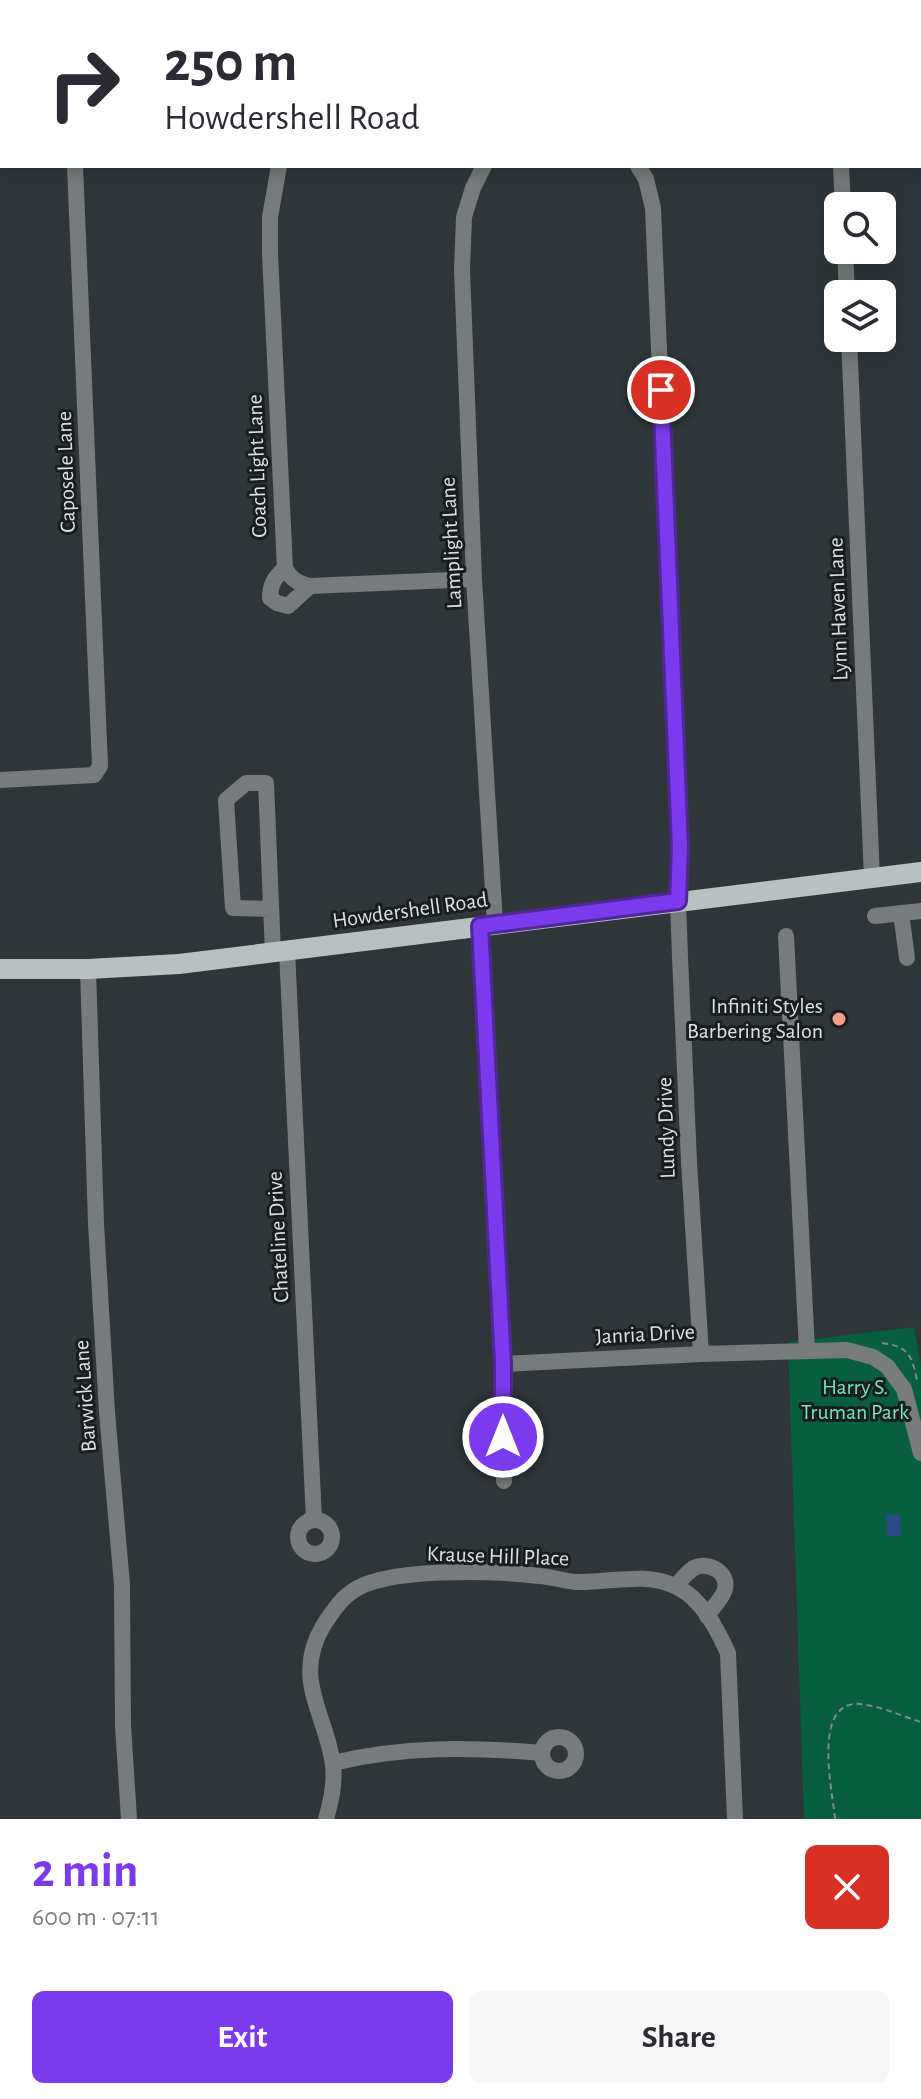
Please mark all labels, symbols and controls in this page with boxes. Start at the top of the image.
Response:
icon: right [32,32,136,136]
text: 250 m [164,35,297,91]
text: Howdershell Road [164,100,420,136]
map controls [824,192,896,352]
button: search [824,192,896,264]
button: layers [824,280,896,352]
pin [627,356,695,424]
icon: arrive [639,368,683,412]
street label: Coach Light Lane [244,394,270,538]
street label: Caposele Lane [53,411,79,533]
street label: Lamplight Lane [437,476,465,610]
street label: Lynn Haven Lane [825,537,851,681]
street label: Howdershell Road [331,888,489,932]
place label: Infiniti Styles Barbering Salon [687,995,823,1042]
marker: Infiniti Styles Barbering Salon [830,1010,848,1028]
street label: Lundy Drive [653,1077,679,1179]
street label: Chateline Drive [264,1171,292,1303]
street label: Janria Drive [595,1320,695,1348]
street label: Barwick Lane [70,1339,100,1453]
park label: Harry S. Truman Park [801,1376,909,1423]
position arrow [461,1395,545,1479]
street label: Krause Hill Place [426,1543,570,1569]
button: close [805,1845,889,1929]
text: 2 min [32,1848,139,1896]
text: 600 m · 07:11 [32,1904,160,1930]
button: Exit [32,1991,453,2083]
button: Share [469,1991,889,2083]

